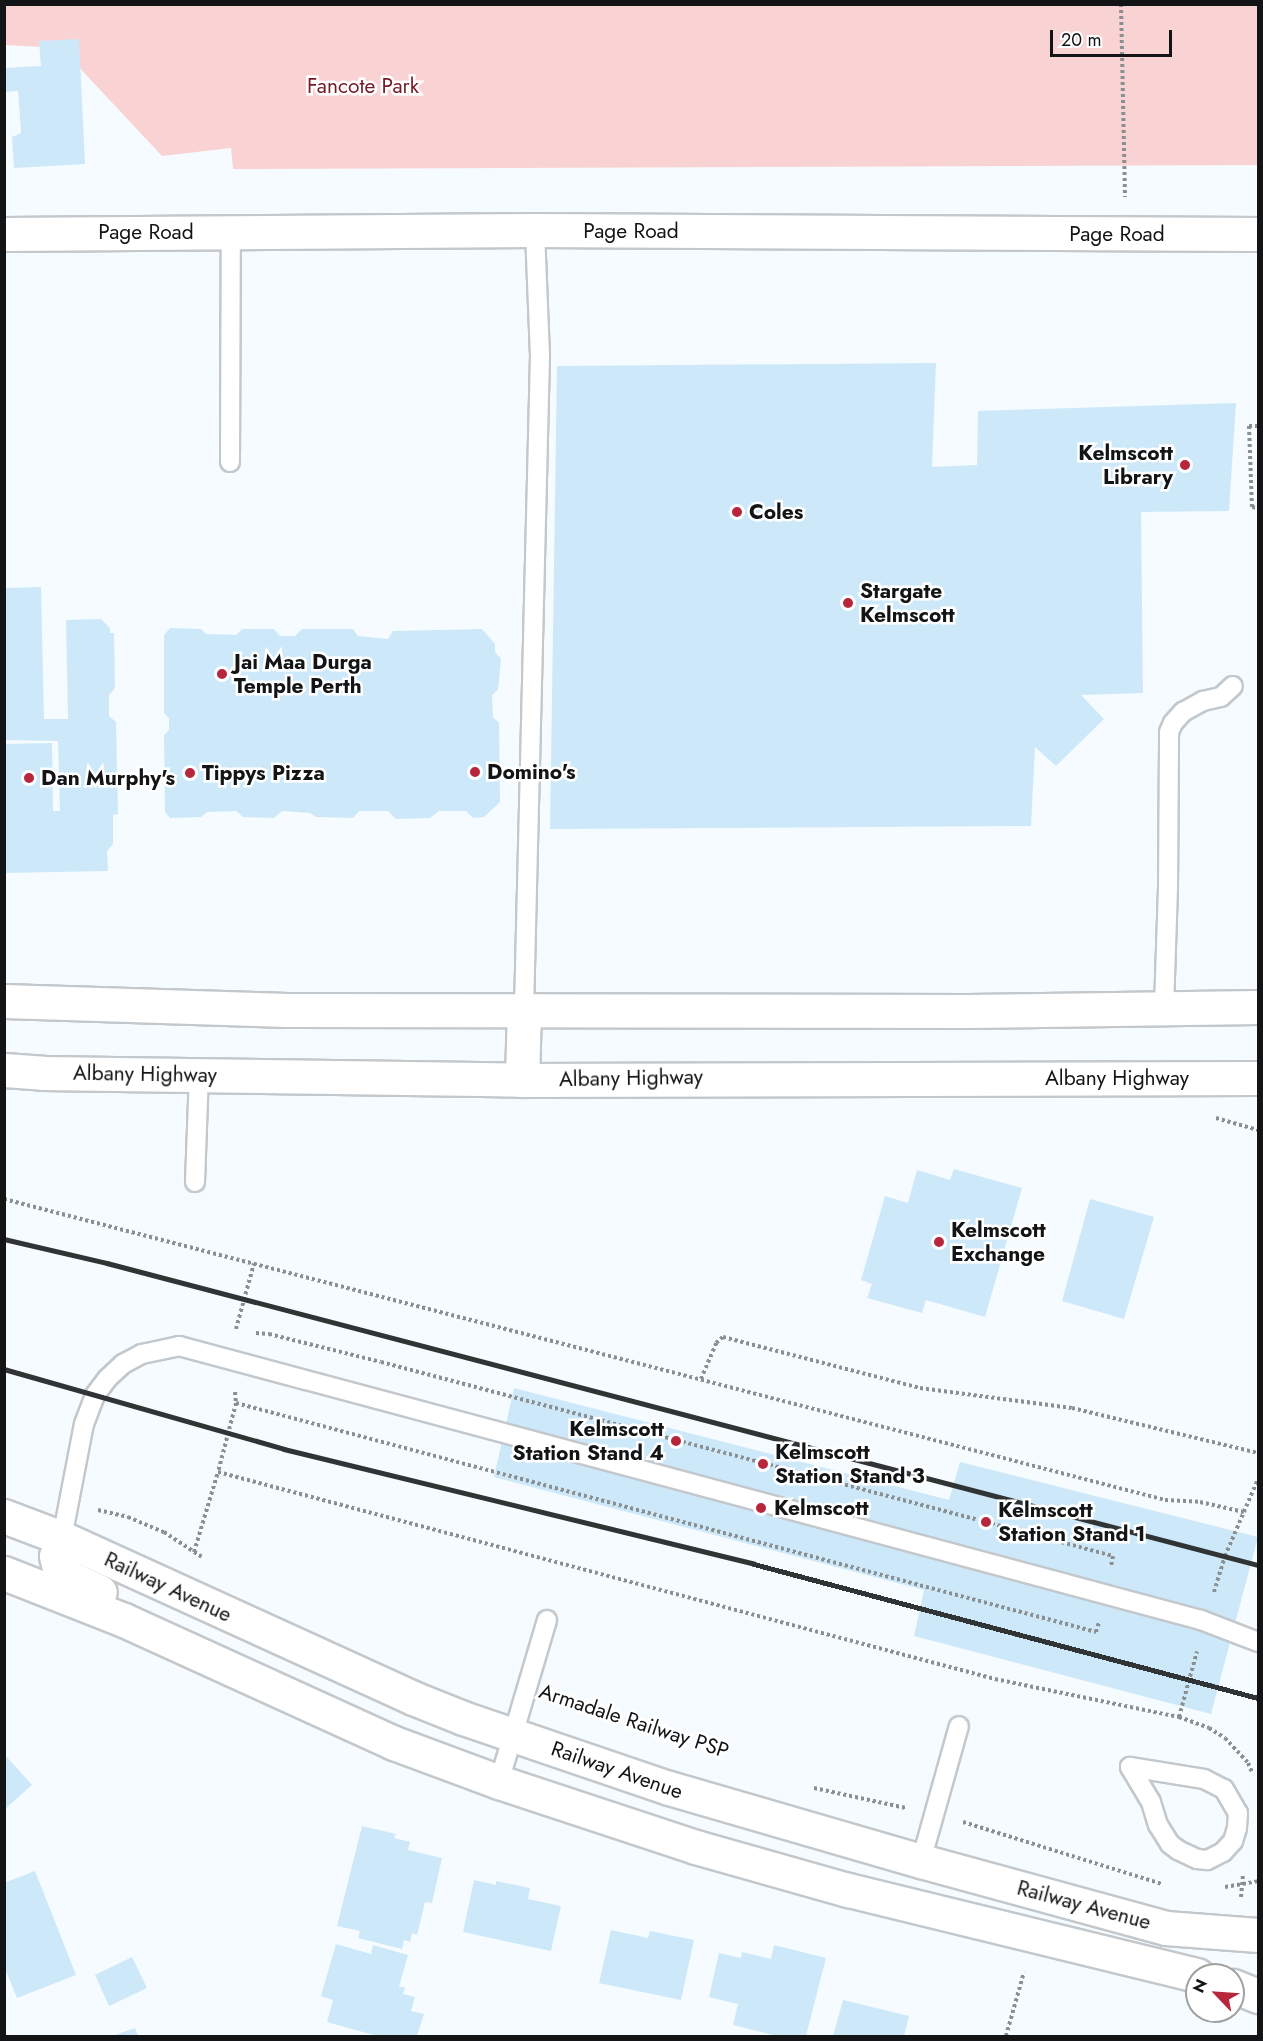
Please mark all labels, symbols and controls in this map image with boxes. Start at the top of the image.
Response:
scale bar [1053,18,1174,56]
text: 20 m [1061,27,1101,53]
park label: Fancote Park [307,73,419,99]
street label: Page Road [583,218,679,244]
street label: Page Road [98,219,194,245]
street label: Page Road [1069,221,1165,247]
place label: Kelmscott Library [1078,440,1173,490]
marker: Kelmscott Library [1178,458,1192,472]
place label: Coles [749,499,803,525]
marker: Coles [730,505,744,519]
place label: Stargate Kelmscott [860,578,955,628]
marker: Stargate Kelmscott [841,596,855,610]
place label: Jai Maa Durga Temple Perth [234,649,372,699]
marker: Jai Maa Durga Temple Perth [215,667,229,681]
place label: Domino's [487,759,576,785]
place label: Tippys Pizza [202,760,325,786]
place label: Dan Murphy's [41,765,175,791]
marker: Domino's [468,765,482,779]
marker: Tippys Pizza [183,766,197,780]
marker: Dan Murphy's [22,771,36,785]
street label: Albany Highway [73,1060,217,1088]
street label: Albany Highway [559,1064,703,1092]
street label: Albany Highway [1045,1065,1189,1091]
place label: Kelmscott Exchange [951,1217,1046,1267]
marker: Kelmscott Exchange [932,1235,946,1249]
place label: Kelmscott Station Stand 4 [513,1416,664,1466]
marker: Kelmscott Station Stand 4 [669,1434,683,1448]
place label: Kelmscott Station Stand 3 [775,1439,925,1489]
marker: Kelmscott Station Stand 3 [756,1457,770,1471]
place label: Kelmscott [774,1495,869,1521]
place label: Kelmscott Station Stand 1 [998,1497,1146,1547]
marker: Kelmscott [752,1499,770,1517]
marker: Kelmscott Station Stand 1 [979,1515,993,1529]
street label: Railway Avenue [100,1547,236,1627]
street label: Armadale Railway PSP [536,1678,732,1764]
street label: Railway Avenue [548,1736,686,1804]
street label: Railway Avenue [1014,1875,1154,1935]
north arrow [1185,1963,1245,2023]
text: N [1187,1975,1213,1997]

